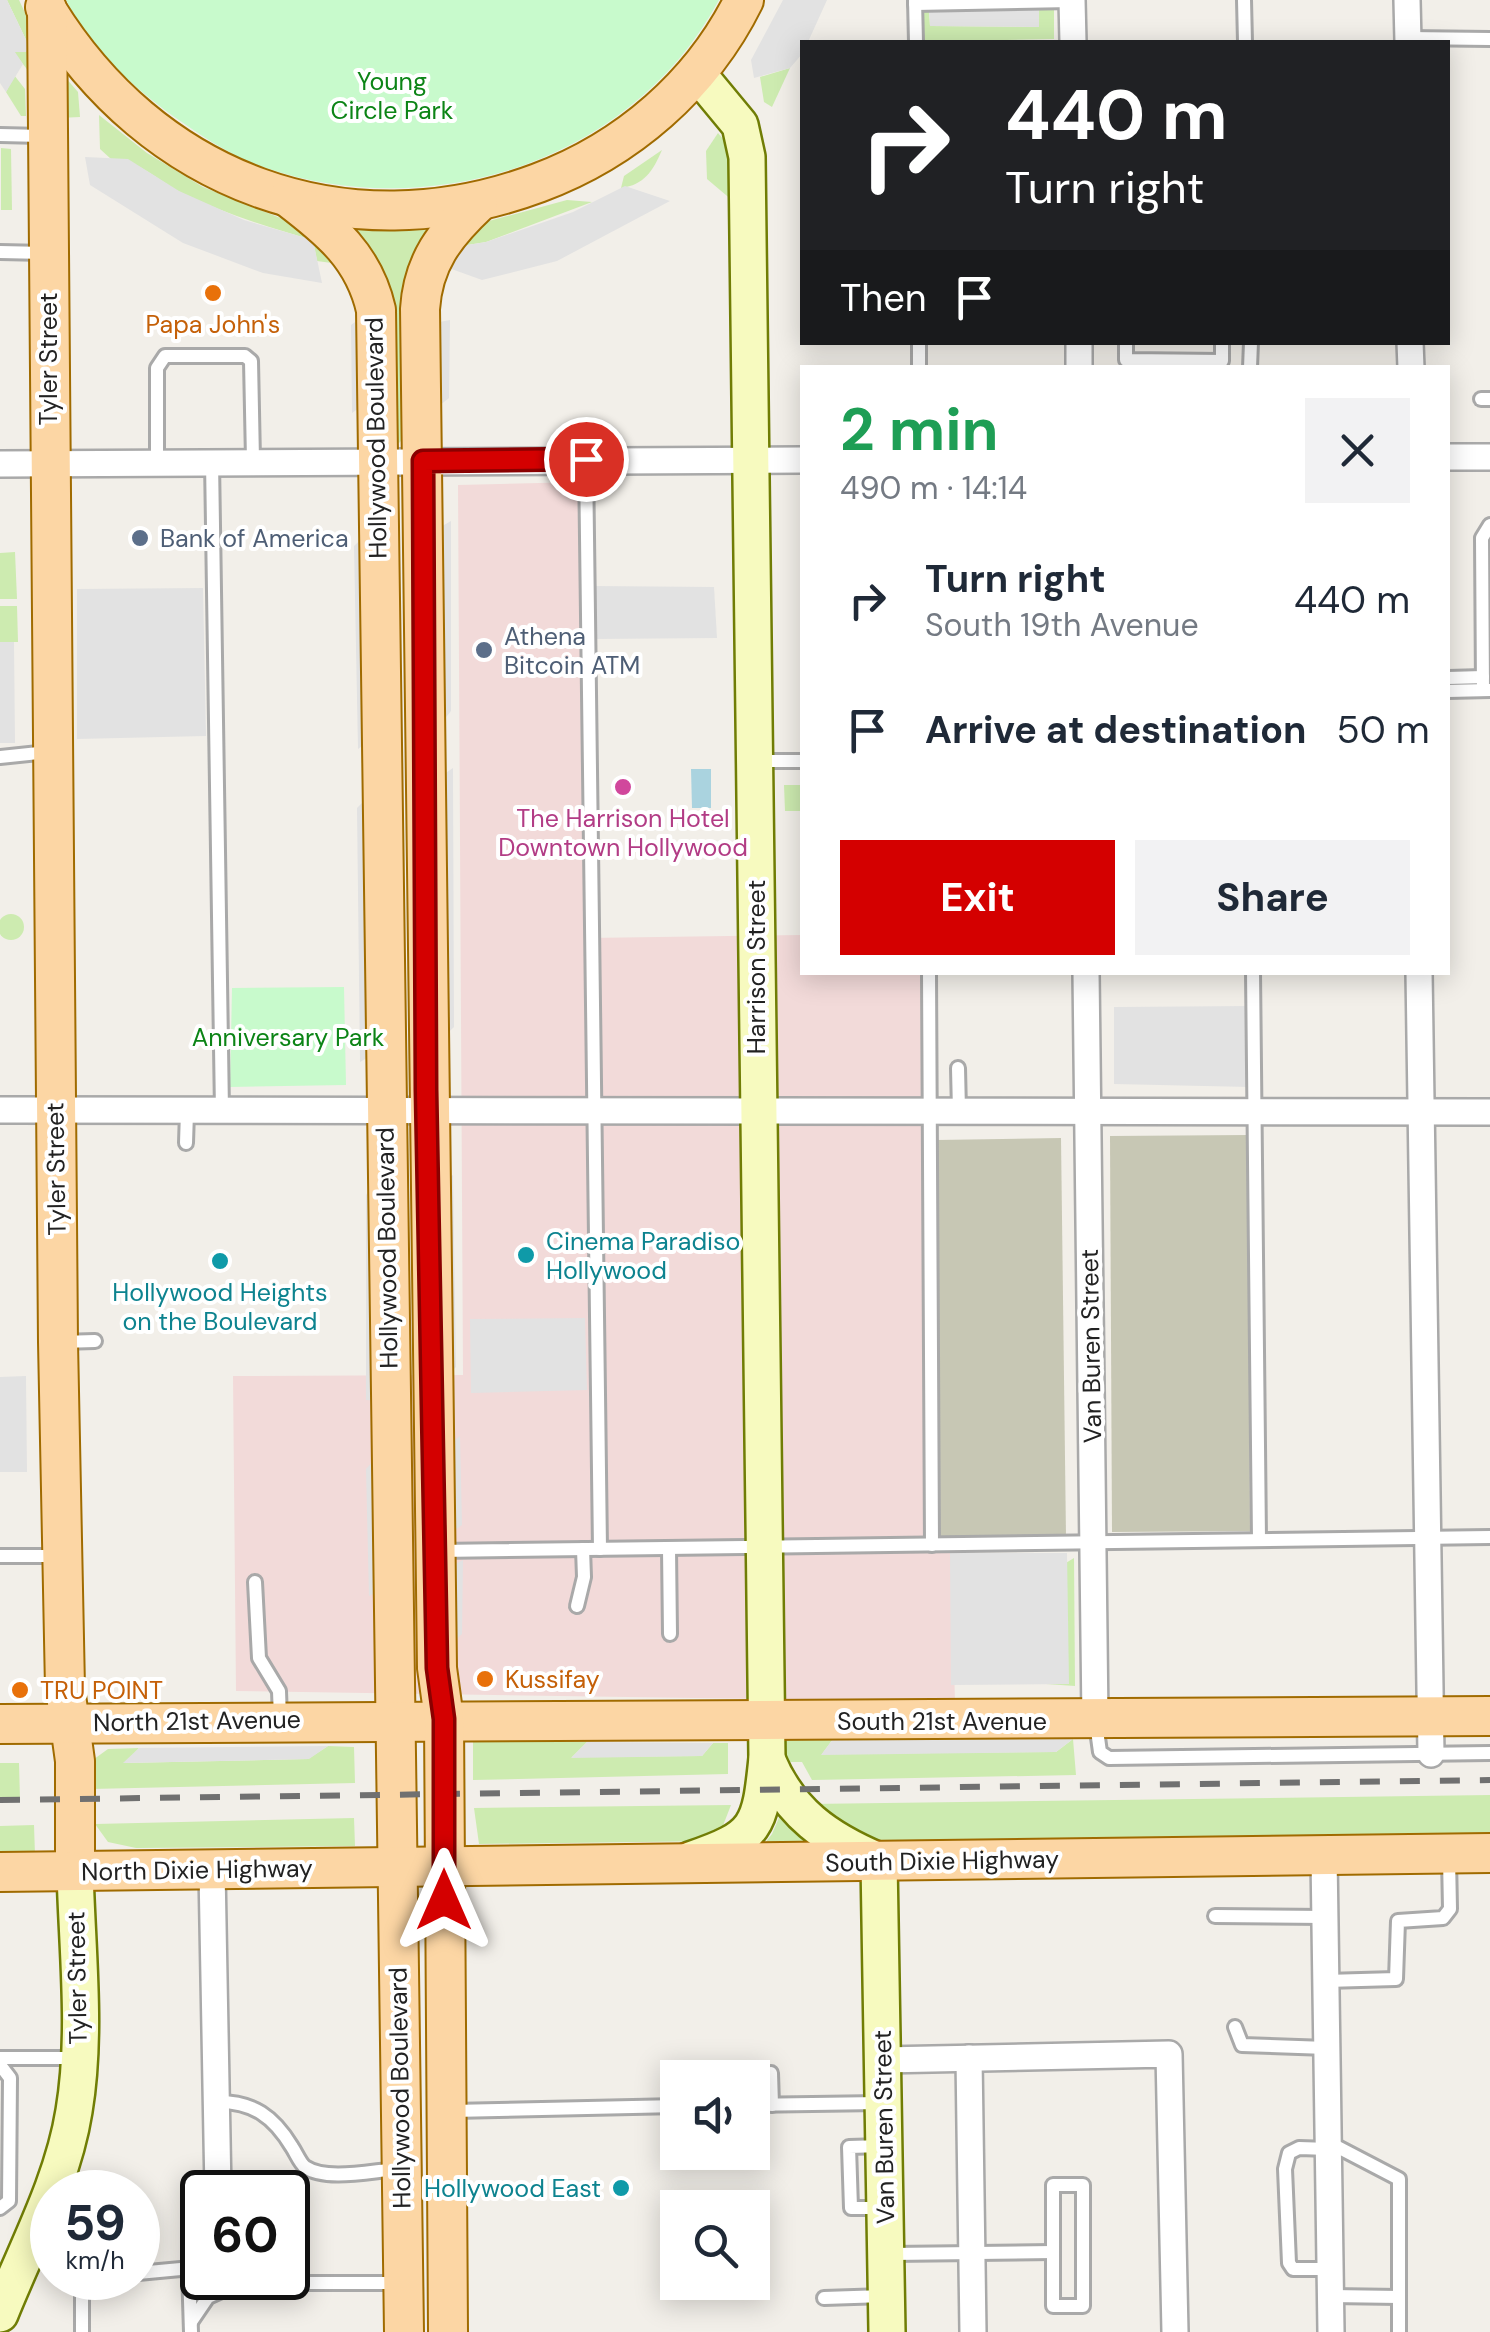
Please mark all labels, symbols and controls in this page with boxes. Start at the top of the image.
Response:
park label: Young Circle Park [331,65,454,127]
text: 440 m [1005,70,1228,161]
icon: right [840,80,970,210]
text: Turn right [1005,158,1204,217]
icon: arrive [947,270,1002,325]
text: Then [840,273,927,323]
marker: Papa John's [202,282,224,304]
street label: Tyler Street [32,292,65,426]
place label: Papa John's [146,308,280,341]
street label: Hollywood Boulevard [357,317,395,559]
text: 2 min [840,390,999,469]
button: close [1305,398,1410,503]
pin [544,417,629,502]
icon: arrive [559,432,614,487]
text: 490 m · 14:14 [840,467,1027,509]
place label: Bank of America [160,522,348,555]
marker: Bank of America [129,527,151,549]
text: Turn right [925,554,1106,604]
icon: right [840,573,895,628]
text: 440 m [1294,575,1410,625]
text: South 19th Avenue [925,604,1199,646]
place label: Athena Bitcoin ATM [504,620,640,682]
marker: Athena Bitcoin ATM [473,639,495,661]
icon: arrive [840,703,895,758]
text: Arrive at destination [925,705,1307,755]
text: 50 m [1337,705,1430,755]
marker: The Harrison Hotel Downtown Hollywood [612,776,634,798]
place label: The Harrison Hotel Downtown Hollywood [498,802,748,864]
button: Exit [840,840,1115,955]
button: Share [1135,840,1410,955]
street label: Harrison Street [740,880,773,1054]
park label: Anniversary Park [192,1021,385,1054]
street label: Tyler Street [38,1102,74,1236]
street label: Hollywood Boulevard [368,1127,406,1369]
place label: Cinema Paradiso Hollywood [546,1225,740,1287]
marker: Cinema Paradiso Hollywood [515,1244,537,1266]
street label: Van Buren Street [1073,1249,1109,1443]
marker: Hollywood Heights on the Boulevard [209,1250,231,1272]
place label: Hollywood Heights on the Boulevard [112,1276,328,1338]
place label: Kussifay [505,1663,600,1696]
marker: Kussifay [474,1668,496,1690]
place label: TRU POINT [40,1674,163,1707]
marker: TRU POINT [9,1679,31,1701]
street label: North 21st Avenue [93,1703,301,1739]
street label: South 21st Avenue [837,1705,1047,1738]
street label: South Dixie Highway [825,1842,1059,1880]
position arrow [392,1848,496,1952]
street label: North Dixie Highway [81,1851,313,1889]
street label: Tyler Street [59,1911,95,2045]
street label: Hollywood Boulevard [381,1967,419,2209]
street label: Van Buren Street [866,2030,902,2224]
map controls [660,2060,770,2300]
button: sound [660,2060,770,2170]
speed limit sign: 60 [180,2170,310,2300]
place label: Hollywood East [424,2172,601,2205]
marker: Hollywood East [610,2177,632,2199]
text: 59 [64,2190,126,2256]
button: search [660,2190,770,2300]
text: km/h [65,2244,125,2277]

